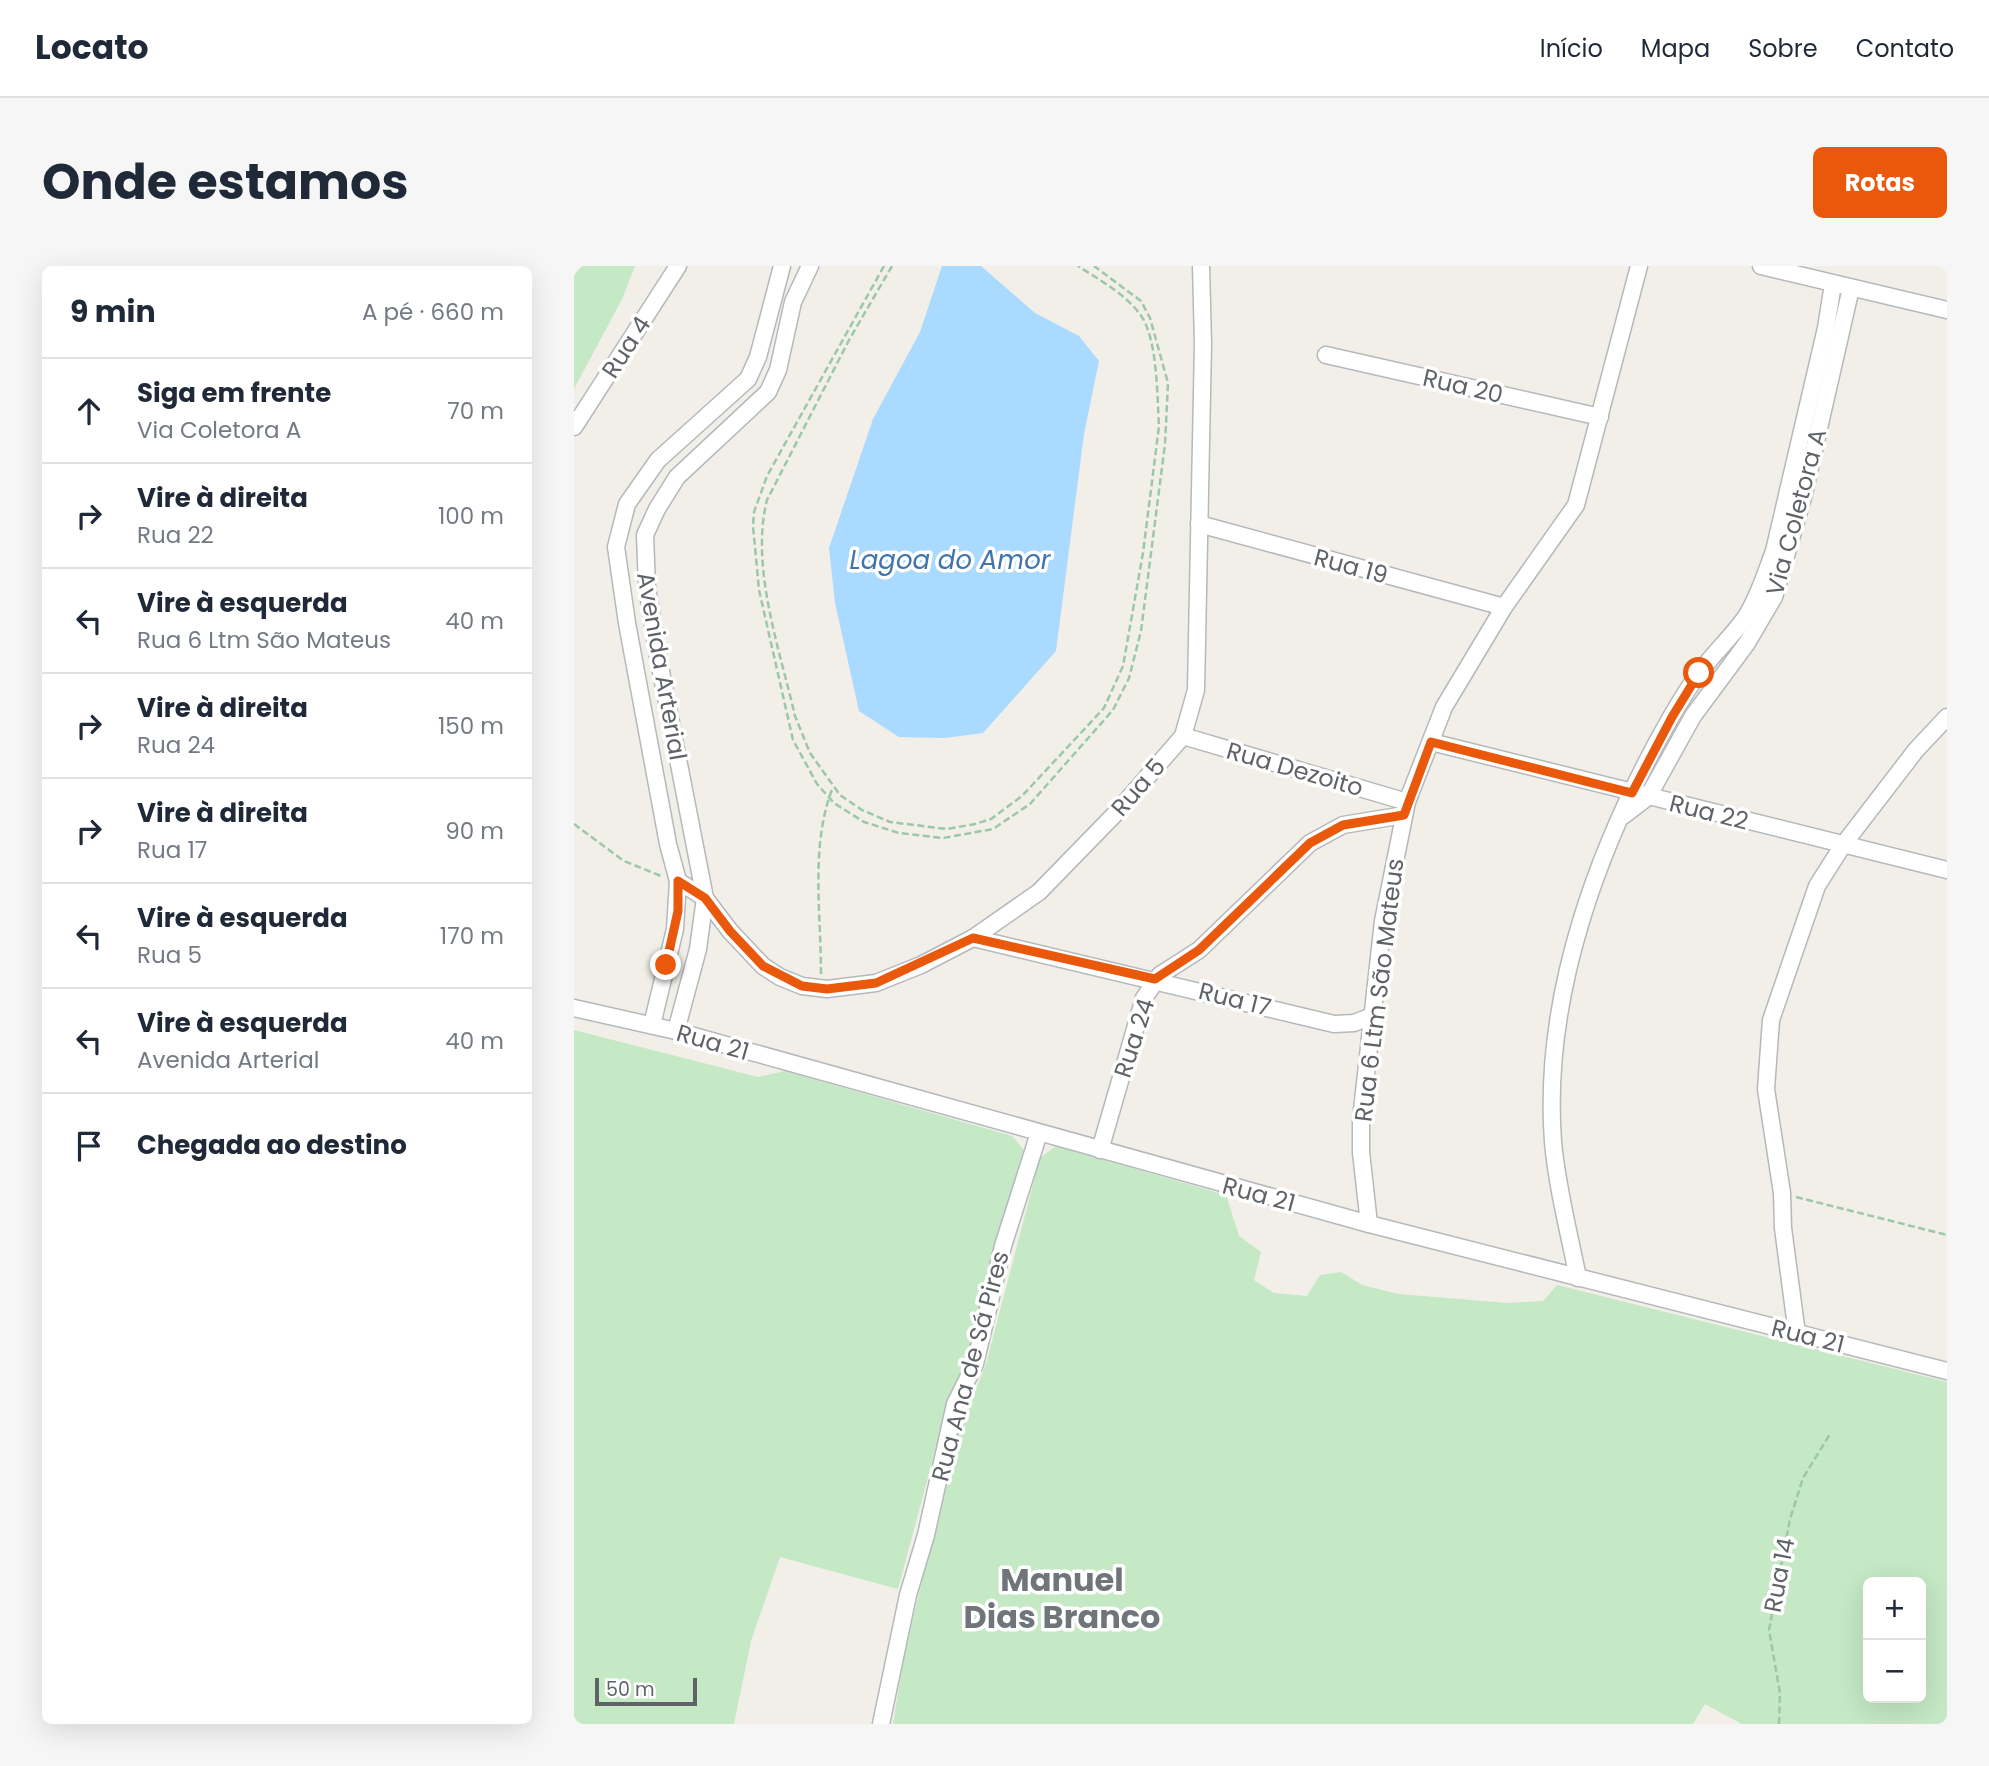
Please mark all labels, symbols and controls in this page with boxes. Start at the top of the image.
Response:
text: Locato [35,24,149,71]
text: Início [1540,32,1603,65]
text: Mapa [1641,32,1710,65]
text: Sobre [1748,32,1818,65]
text: Contato [1856,32,1954,65]
button: Rotas [1813,147,1947,218]
text: Onde estamos [42,148,409,216]
text: 9 min [70,290,156,333]
text: A pé · 660 m [362,296,504,328]
street label: Rua 4 [594,310,658,384]
street label: Rua 20 [1420,361,1506,411]
text: Siga em frente [137,375,331,411]
icon: ahead [70,392,108,430]
text: 70 m [447,395,504,427]
text: Via Coletora A [137,414,301,446]
street label: Via Coletora A [1758,425,1834,599]
text: Vire à direita [137,480,308,516]
icon: right [70,497,108,535]
text: 100 m [438,500,504,532]
text: Rua 22 [137,519,214,551]
street label: Rua 19 [1310,540,1392,592]
water label: Lagoa do Amor [850,542,1052,578]
street label: Avenida Arterial [629,569,695,763]
text: Vire à esquerda [137,585,348,621]
icon: left [70,602,108,640]
text: 40 m [445,605,504,637]
text: Rua 6 Ltm São Mateus [137,624,391,656]
route start [1683,657,1714,688]
text: Vire à direita [137,690,308,726]
icon: right [70,707,108,745]
text: 150 m [438,710,504,742]
text: Rua 24 [137,729,215,761]
street label: Rua Dezoito [1223,734,1367,804]
street label: Rua 5 [1103,751,1173,823]
street label: Rua 22 [1666,786,1752,838]
text: Vire à direita [137,795,308,831]
icon: right [70,812,108,850]
text: 90 m [445,815,504,847]
text: Rua 17 [137,834,207,866]
street label: Rua 6 Ltm São Mateus [1346,857,1412,1123]
text: Vire à esquerda [137,900,348,936]
icon: left [70,917,108,955]
text: 170 m [440,920,504,952]
text: Rua 5 [137,939,202,971]
route end [650,949,681,980]
street label: Rua 17 [1195,974,1275,1024]
street label: Rua 24 [1106,994,1162,1082]
text: Vire à esquerda [137,1005,348,1041]
street label: Rua 21 [673,1016,753,1068]
icon: left [70,1022,108,1060]
text: 40 m [445,1025,504,1057]
text: Avenida Arterial [137,1044,319,1076]
icon: arrive [70,1127,108,1165]
text: Chegada ao destino [137,1127,407,1163]
street label: Rua 21 [1219,1168,1299,1220]
street label: Rua Ana de Sá Pires [923,1247,1017,1485]
street label: Rua 21 [1768,1311,1848,1361]
street label: Rua 14 [1756,1535,1802,1615]
district label: Manuel Dias Branco [964,1557,1160,1639]
map controls [1863,1577,1926,1703]
button: + [1863,1577,1926,1640]
button: − [1863,1640,1926,1703]
scale bar [595,1675,696,1707]
text: 50 m [606,1676,655,1703]

